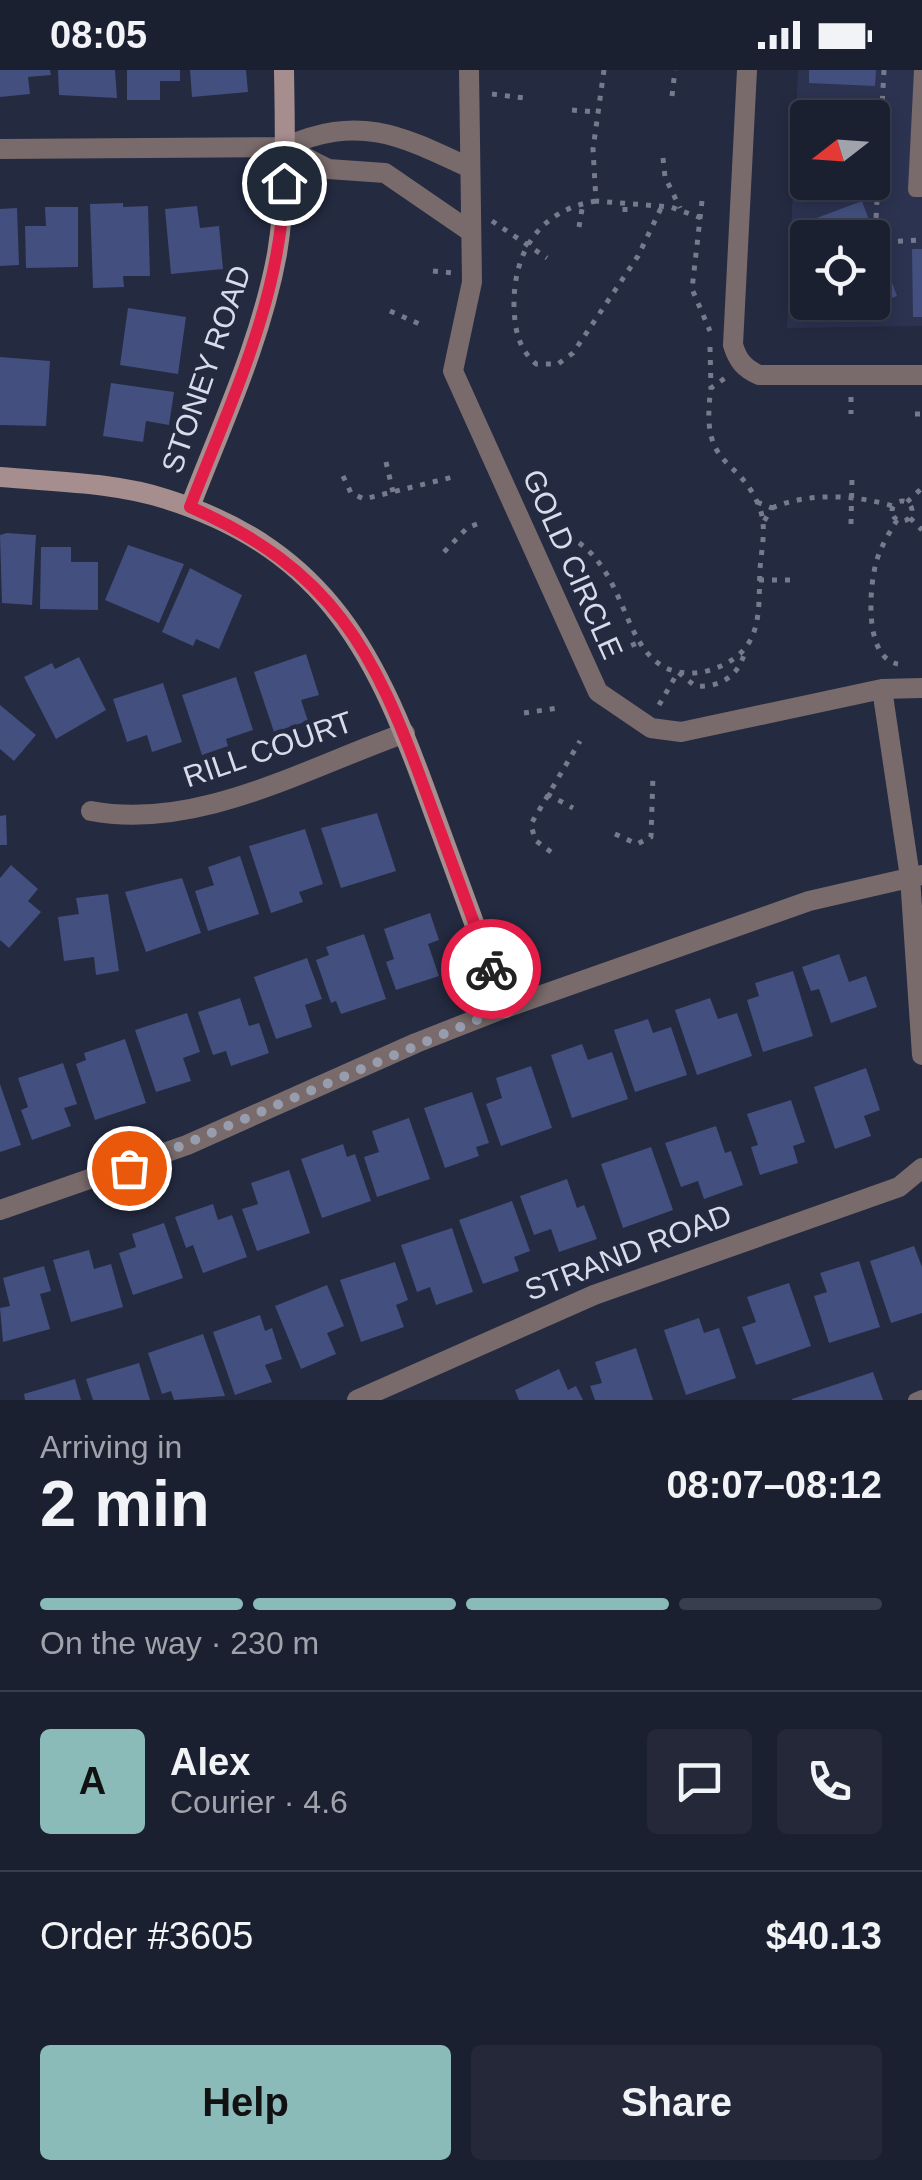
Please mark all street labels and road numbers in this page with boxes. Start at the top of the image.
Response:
street label: STONEY ROAD [155,261,257,477]
street label: GOLD CIRCLE [517,464,629,664]
street label: RILL COURT [179,705,357,793]
street label: STRAND ROAD [520,1197,736,1307]

